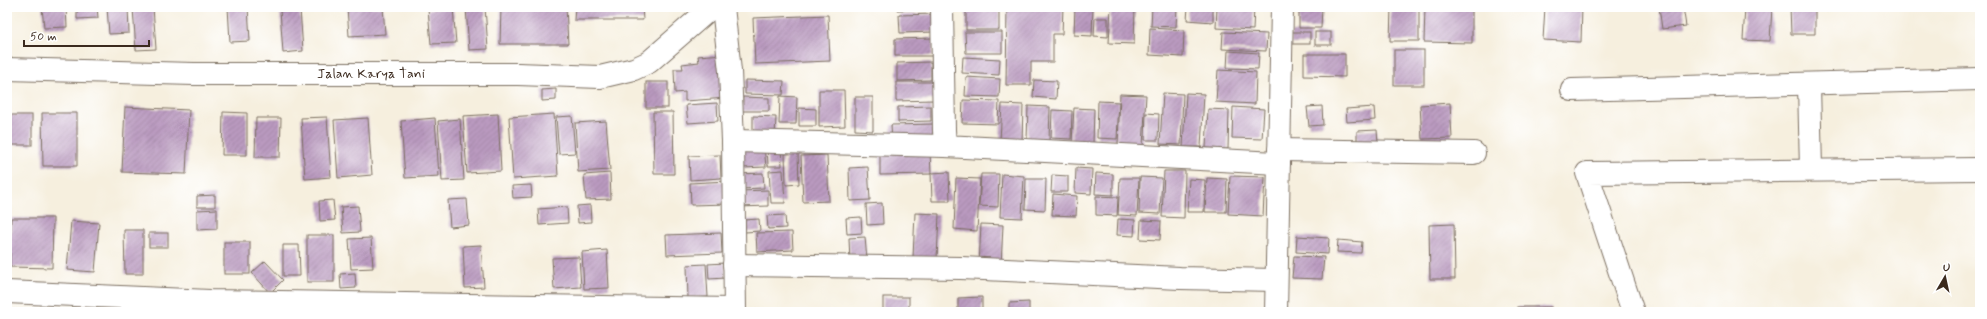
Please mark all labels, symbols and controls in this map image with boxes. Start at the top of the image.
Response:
scale bar [24,22,149,48]
text: 50 m [30,29,57,45]
street label: Jalan Karya Tani [317,65,425,83]
north arrow [1925,257,1965,297]
text: U [1942,261,1951,276]

